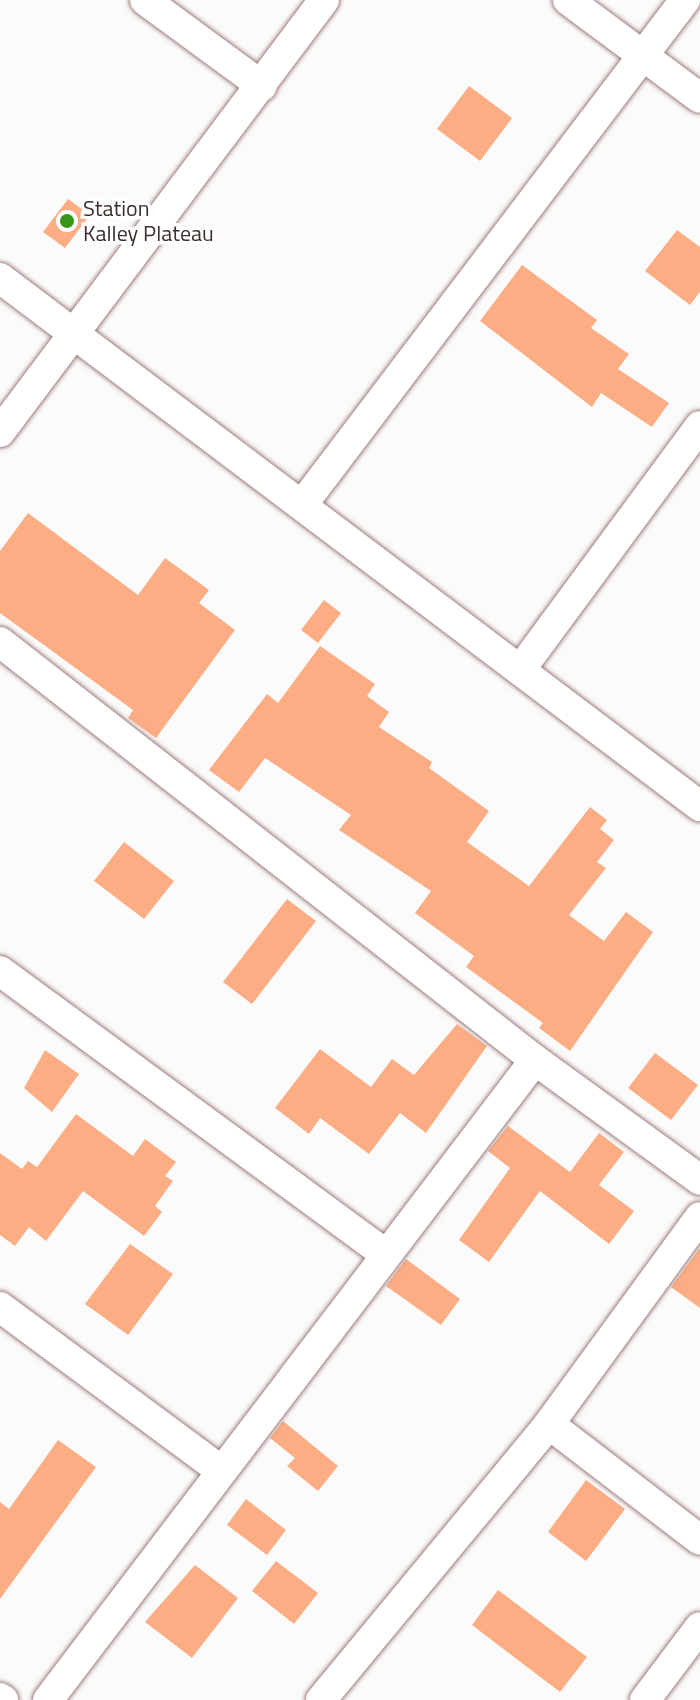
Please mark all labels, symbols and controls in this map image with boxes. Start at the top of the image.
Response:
place label: Station Kalley Plateau [83,195,214,246]
marker: Station Kalley Plateau [58,212,76,230]

